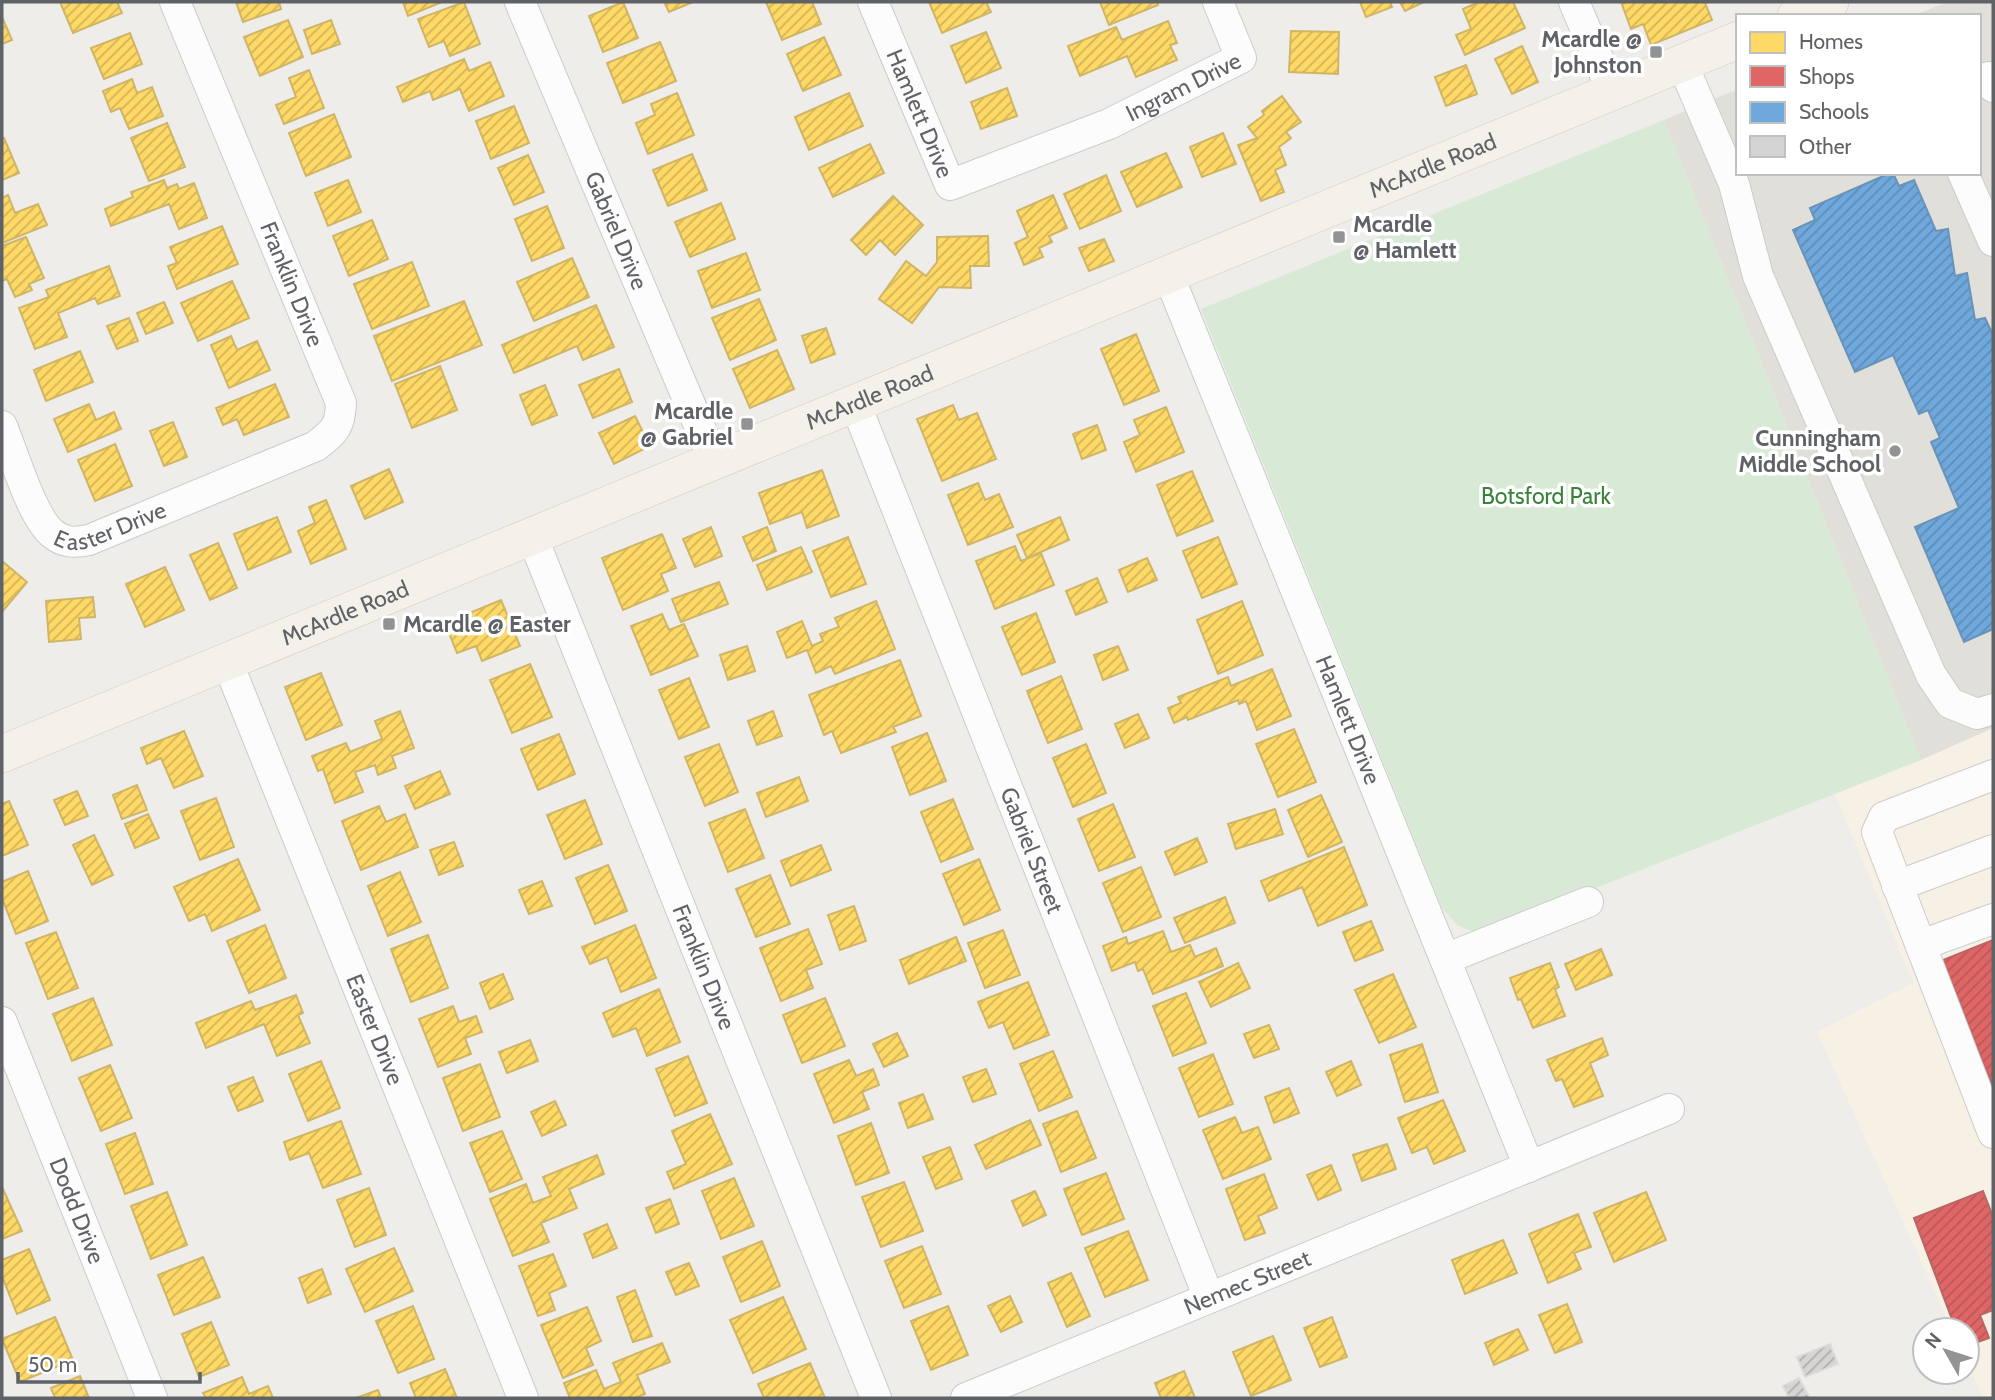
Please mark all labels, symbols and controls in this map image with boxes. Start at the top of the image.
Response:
legend [1736,14,1981,175]
place label: Mcardle @ Johnston [1541,25,1642,79]
text: Homes [1799,29,1863,54]
marker: Mcardle @ Johnston [1648,44,1664,60]
street label: Hamlett Drive [881,45,959,182]
street label: Ingram Drive [1121,46,1246,127]
text: Shops [1799,64,1855,89]
text: Schools [1799,99,1869,124]
street label: McArdle Road [1365,127,1500,204]
text: Other [1799,134,1851,159]
street label: Gabriel Drive [579,167,654,294]
place label: Mcardle @ Hamlett [1353,210,1456,264]
street label: Franklin Drive [254,217,330,351]
marker: Mcardle @ Hamlett [1331,229,1347,245]
street label: McArdle Road [802,359,937,436]
place label: Mcardle @ Gabriel [640,397,733,451]
marker: Mcardle @ Gabriel [739,416,755,432]
place label: Cunningham Middle School [1739,424,1881,478]
marker: Cunningham Middle School [1887,443,1903,459]
park label: Botsford Park [1481,482,1612,510]
street label: Easter Drive [50,496,170,556]
street label: McArdle Road [277,574,413,652]
place label: Mcardle @ Easter [403,610,571,638]
marker: Mcardle @ Easter [381,616,397,632]
street label: Hamlett Drive [1310,651,1387,789]
street label: Gabriel Street [994,783,1069,918]
street label: Franklin Drive [666,900,742,1034]
street label: Easter Drive [340,970,410,1089]
street label: Dodd Drive [44,1154,111,1268]
street label: Nemec Street [1180,1244,1315,1321]
north arrow [1911,1316,1981,1386]
text: N [1920,1328,1946,1353]
scale bar [18,1340,200,1384]
text: 50 m [28,1352,77,1377]

